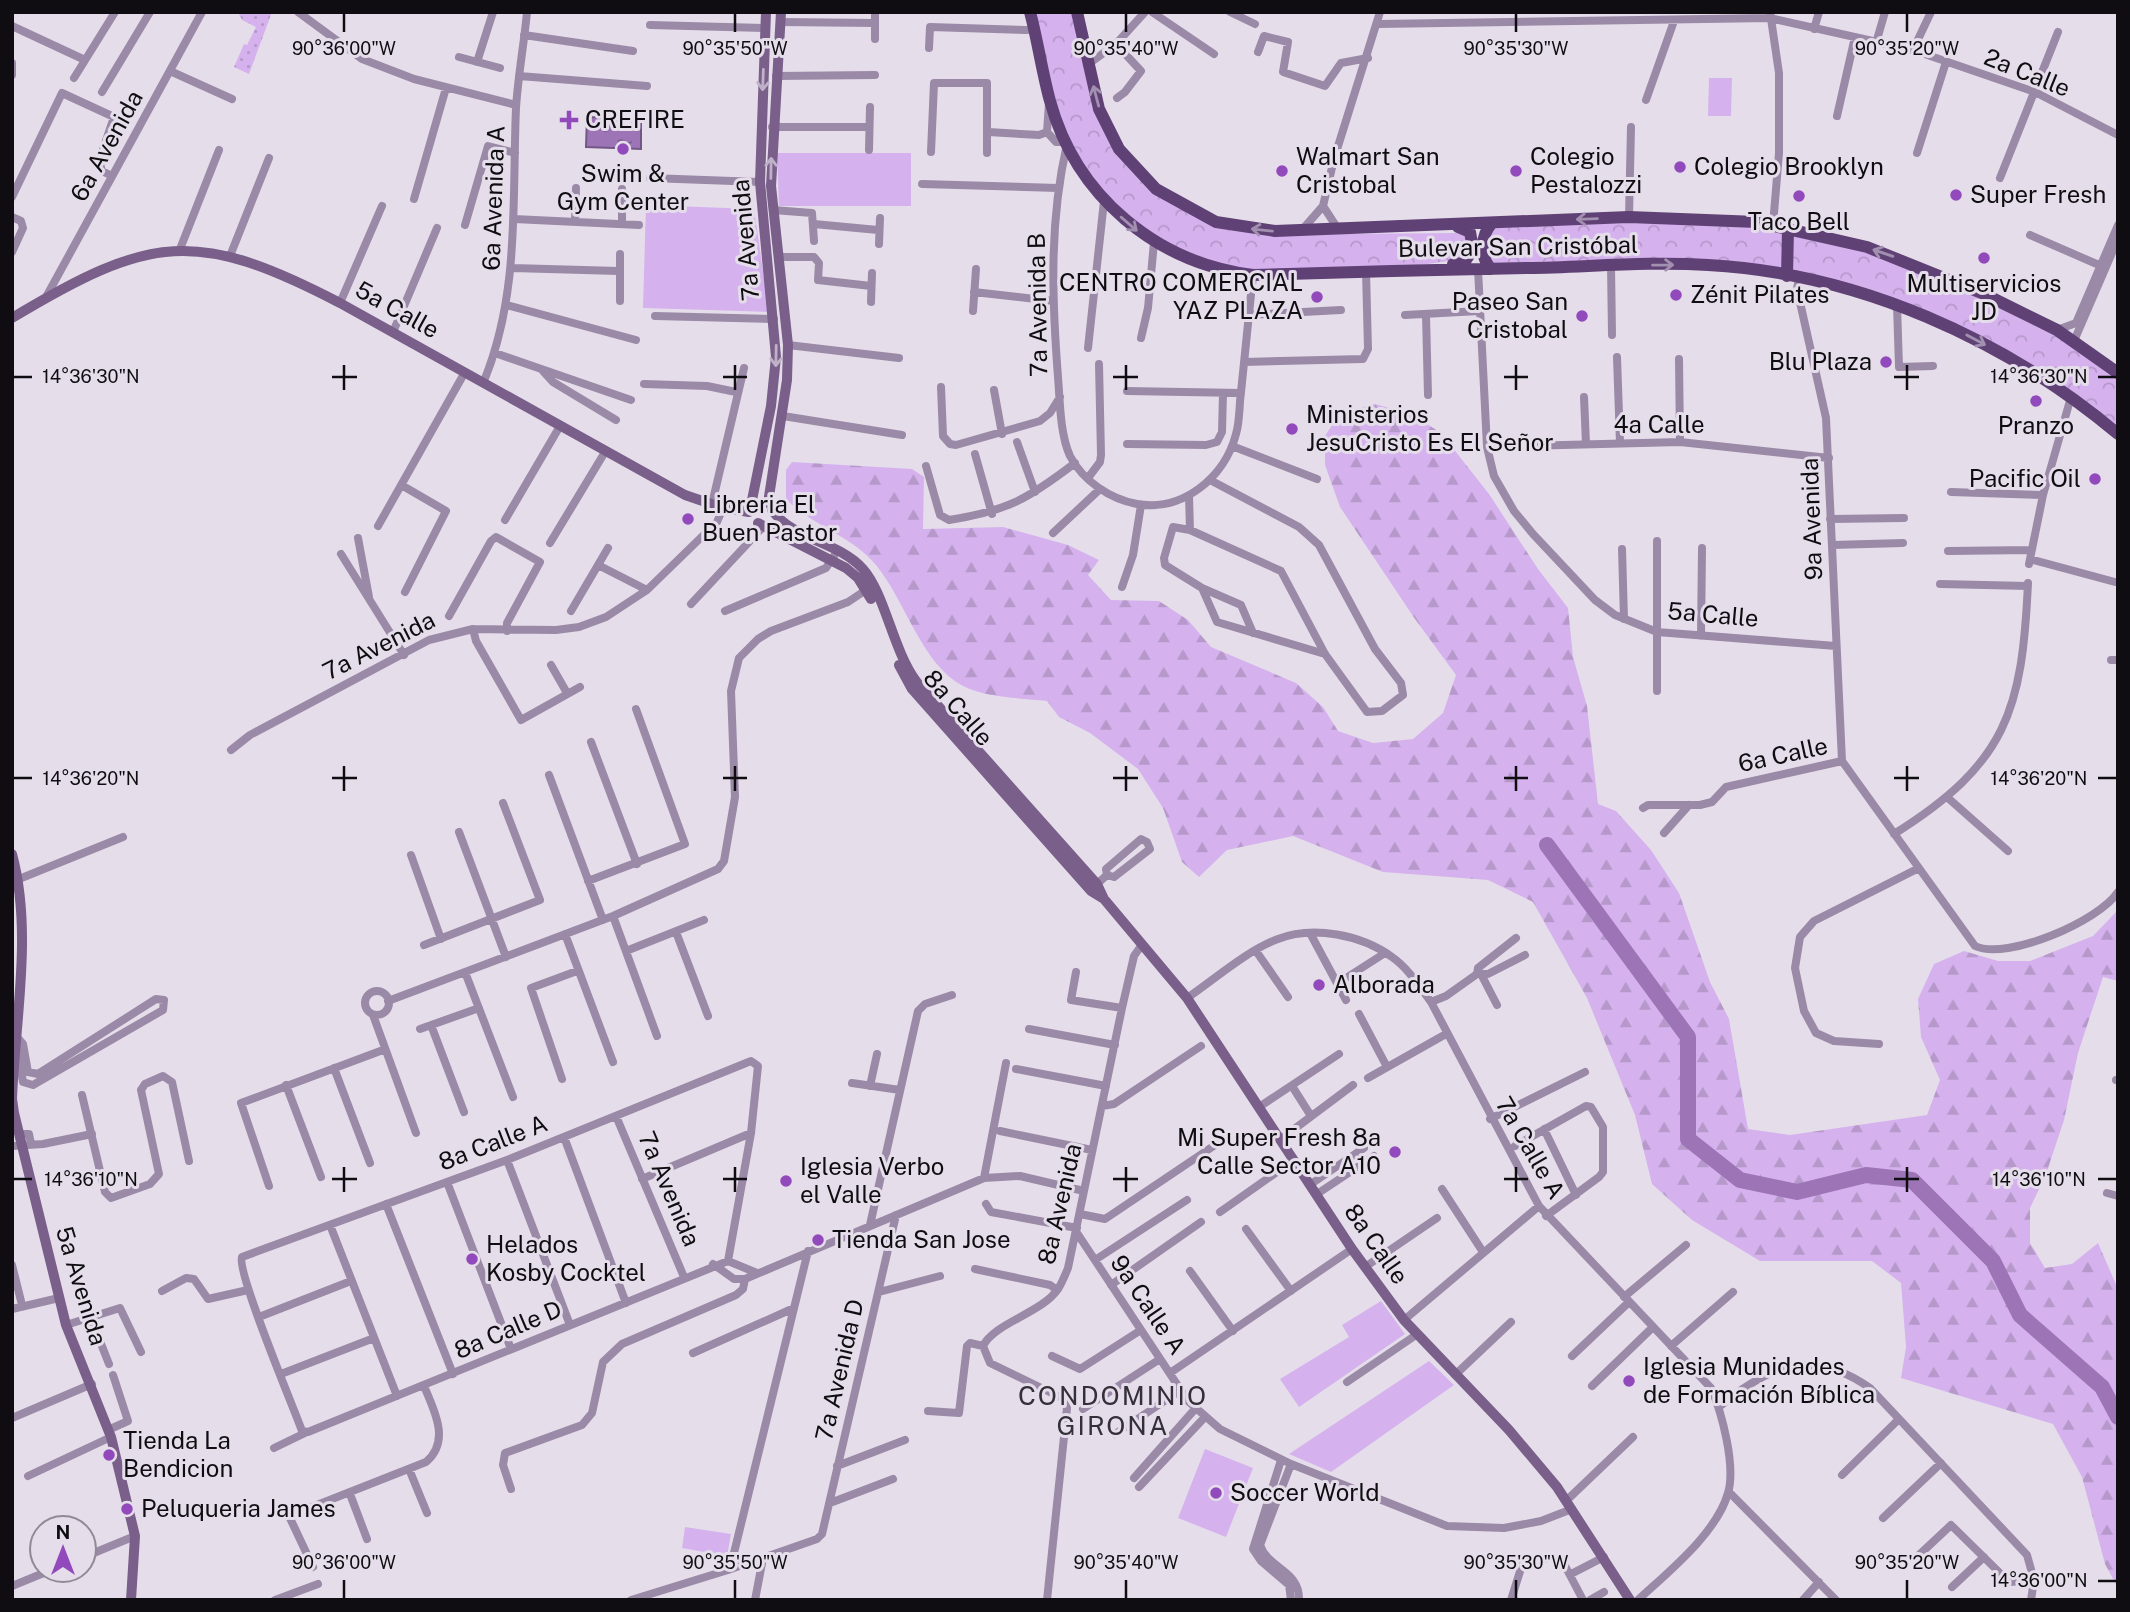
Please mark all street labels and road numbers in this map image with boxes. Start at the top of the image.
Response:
street label: 2a Calle [1980,42,2074,102]
street label: 6a Avenida [64,85,148,206]
street label: 6a Avenida A [476,125,510,271]
street label: 7a Avenida [726,178,764,302]
street label: Bulevar San Cristóbal [1398,230,1638,262]
street label: 7a Avenida B [1022,233,1052,377]
street label: 5a Calle [351,275,444,344]
street label: 4a Calle [1614,410,1705,438]
street label: 9a Avenida [1795,457,1827,581]
street label: 5a Calle [1666,596,1760,632]
street label: 7a Avenida [318,605,439,685]
street label: 8a Calle [918,664,999,751]
street label: 6a Calle [1735,731,1830,777]
street label: 7a Calle A [1490,1092,1571,1203]
street label: 8a Calle A [434,1109,551,1176]
street label: 7a Avenida [633,1127,707,1250]
street label: 8a Avenida [1032,1141,1087,1267]
street label: 8a Calle [1339,1198,1415,1289]
street label: 5a Avenida [51,1223,113,1349]
street label: 9a Calle A [1105,1250,1192,1359]
street label: 8a Calle D [450,1294,565,1364]
street label: 7a Avenida D [809,1296,869,1443]

